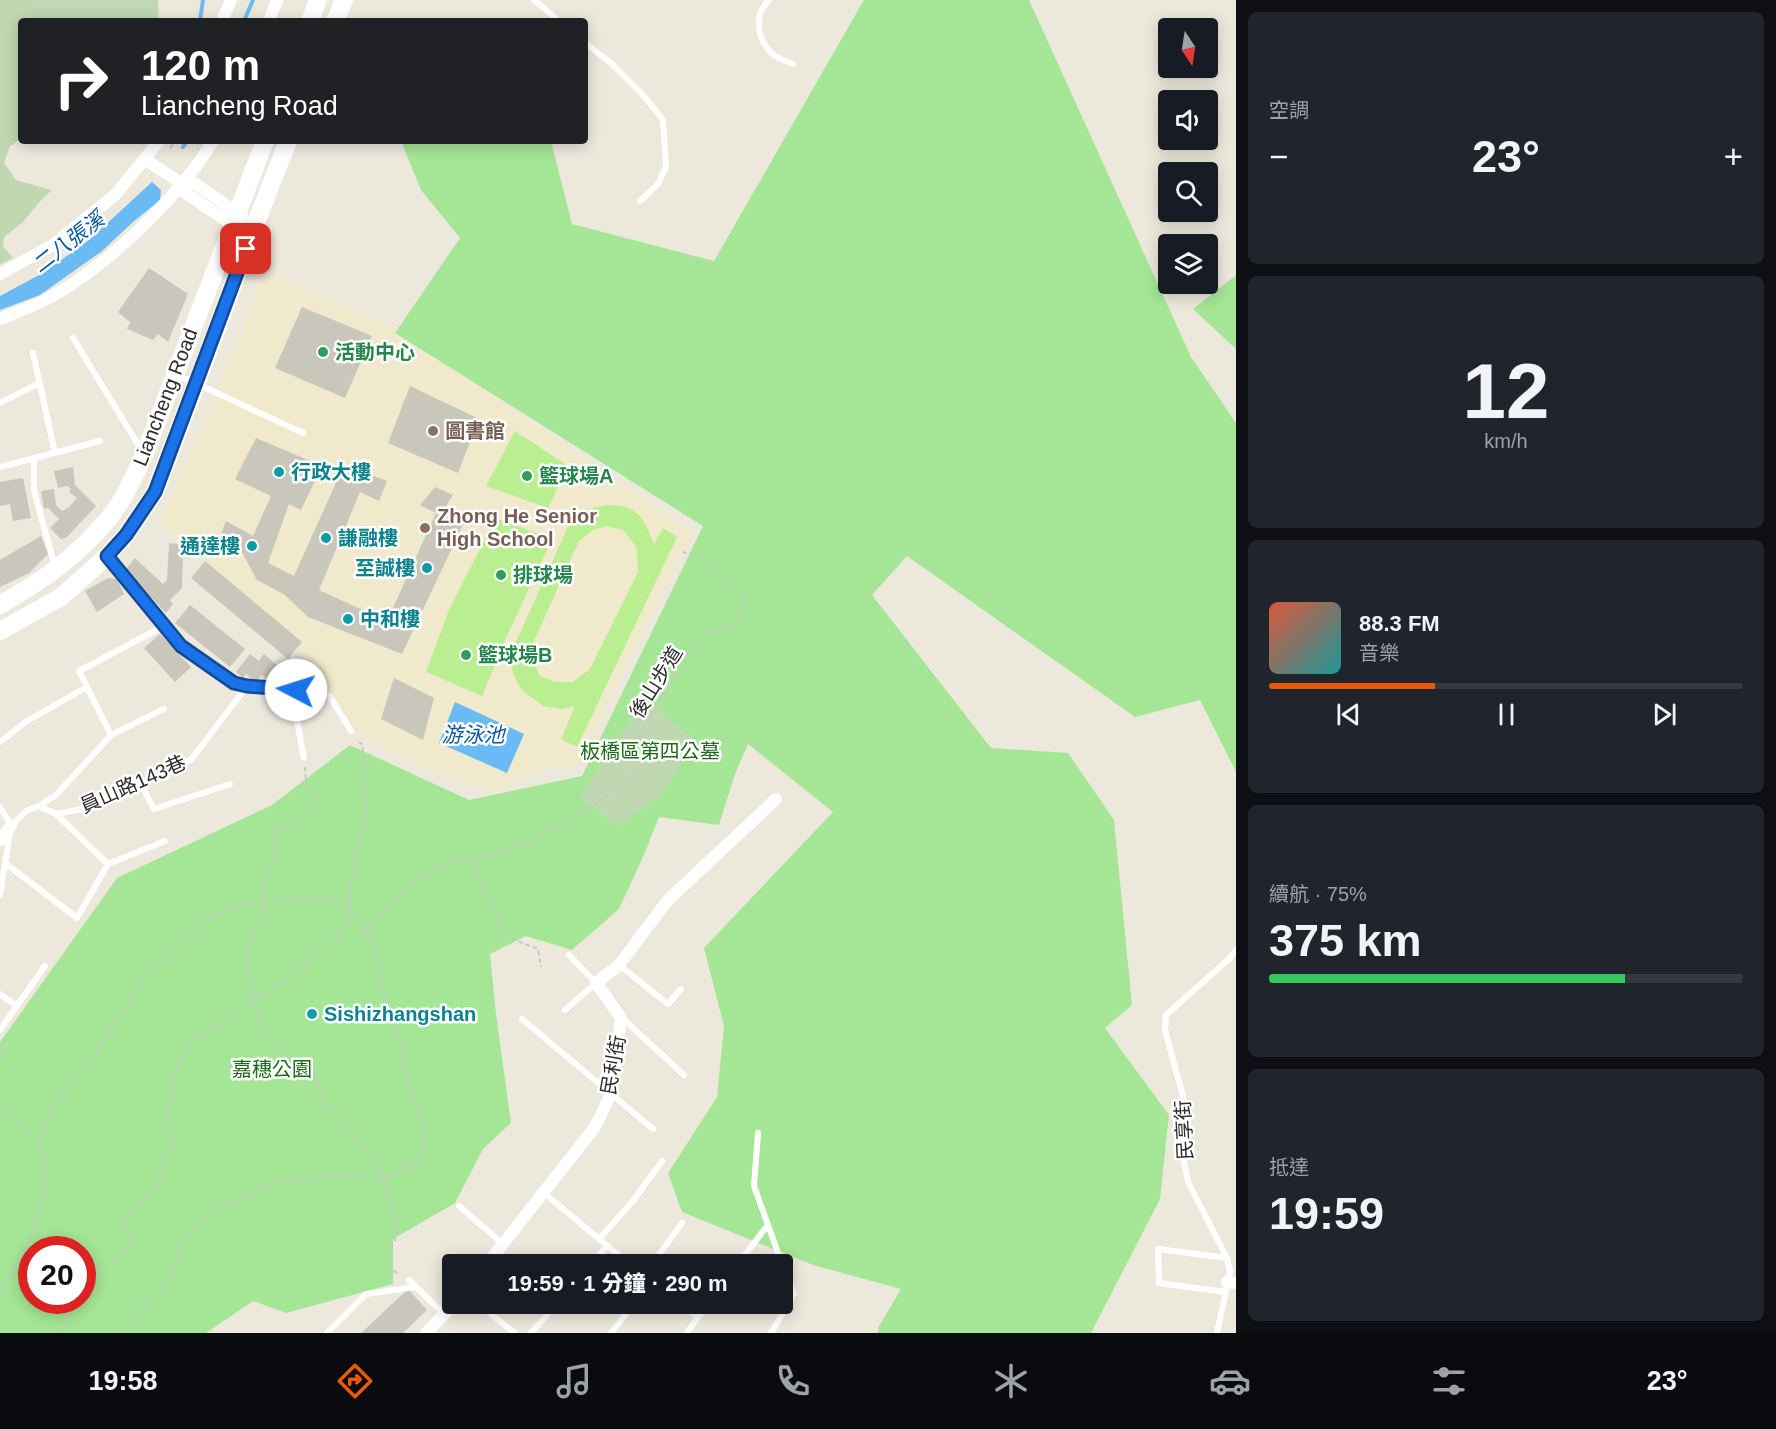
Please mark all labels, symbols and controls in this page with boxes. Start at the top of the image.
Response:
north arrow [1158,18,1218,78]
map controls [1158,18,1218,294]
icon: right [42,42,120,120]
text: 120 m [141,42,260,89]
button: sound [1158,90,1218,150]
text: Liancheng Road [141,91,338,121]
text: 空調 [1269,99,1309,121]
text: 23° [1472,131,1540,182]
text: − [1269,138,1288,175]
text: + [1724,138,1743,175]
button: search [1158,162,1218,222]
water label: 二八張溪 [28,205,111,277]
pin [220,223,271,274]
icon: arrive [229,232,262,265]
button: layers [1158,234,1218,294]
street label: Liancheng Road [129,325,201,469]
place label: 活動中心 [335,341,415,363]
marker: 活動中心 [316,345,330,359]
text: 12 [1463,347,1549,435]
place label: 圖書館 [445,420,505,442]
marker: 圖書館 [426,424,440,438]
text: km/h [1484,430,1528,452]
place label: 行政大樓 [291,461,371,483]
marker: 行政大樓 [272,465,286,479]
place label: 籃球場A [539,465,613,487]
marker: 籃球場A [520,469,534,483]
place label: Zhong He Senior High School [437,505,597,550]
marker: Zhong He Senior High School [418,521,432,535]
place label: 謙融樓 [338,527,398,549]
marker: 謙融樓 [319,531,333,545]
place label: 通達樓 [180,535,240,557]
marker: 通達樓 [245,539,259,553]
place label: 至誠樓 [355,557,415,579]
marker: 至誠樓 [420,561,434,575]
place label: 排球場 [513,564,573,586]
marker: 排球場 [494,568,508,582]
place label: 中和樓 [360,608,420,630]
text: 88.3 FM [1359,611,1440,636]
marker: 中和樓 [341,612,355,626]
street label: 後山步道 [625,642,687,722]
text: 音樂 [1359,642,1399,664]
place label: 籃球場B [478,644,552,666]
marker: 籃球場B [459,648,473,662]
position arrow [264,658,328,722]
icon: previous [1332,698,1365,731]
icon: pause [1490,698,1523,731]
icon: next [1648,698,1681,731]
water label: 游泳池 [442,723,506,746]
park label: 板橋區第四公墓 [580,740,720,762]
street label: 員山路143巷 [77,751,189,817]
text: 續航 · 75% [1269,883,1367,905]
text: 375 km [1269,915,1422,966]
place label: Sishizhangshan [324,1003,476,1025]
marker: Sishizhangshan [305,1007,319,1021]
street label: 民利街 [597,1034,629,1096]
park label: 嘉穗公園 [232,1058,312,1080]
street label: 民享街 [1171,1099,1197,1161]
text: 抵達 [1269,1156,1309,1178]
text: 19:59 [1269,1188,1384,1239]
speed limit sign: 20 [18,1236,96,1314]
text: 19:59 · 1 分鐘 · 290 m [507,1271,728,1296]
icon: directions [334,1360,376,1402]
icon: music [553,1360,595,1402]
icon: phone [772,1360,814,1402]
icon: climate [990,1360,1032,1402]
icon: car [1209,1360,1251,1402]
icon: filters [1428,1360,1470,1402]
text: 19:58 [88,1366,157,1396]
text: 23° [1647,1366,1688,1396]

